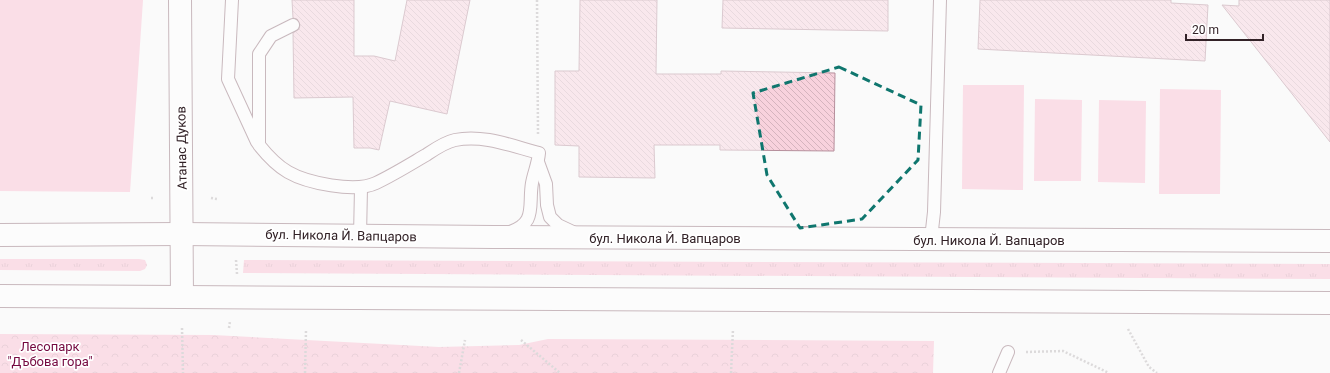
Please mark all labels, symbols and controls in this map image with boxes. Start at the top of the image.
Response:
scale bar [1186,16,1263,42]
text: 20 m [1192,23,1219,37]
street label: Атанас Дуков [173,106,190,190]
street label: бул. Никола Й. Вапцаров [265,227,417,244]
street label: бул. Никола Й. Вапцаров [589,231,741,246]
street label: бул. Никола Й. Вапцаров [913,233,1065,248]
park label: Лесопарк "Дъбова гора" [7,339,93,369]

